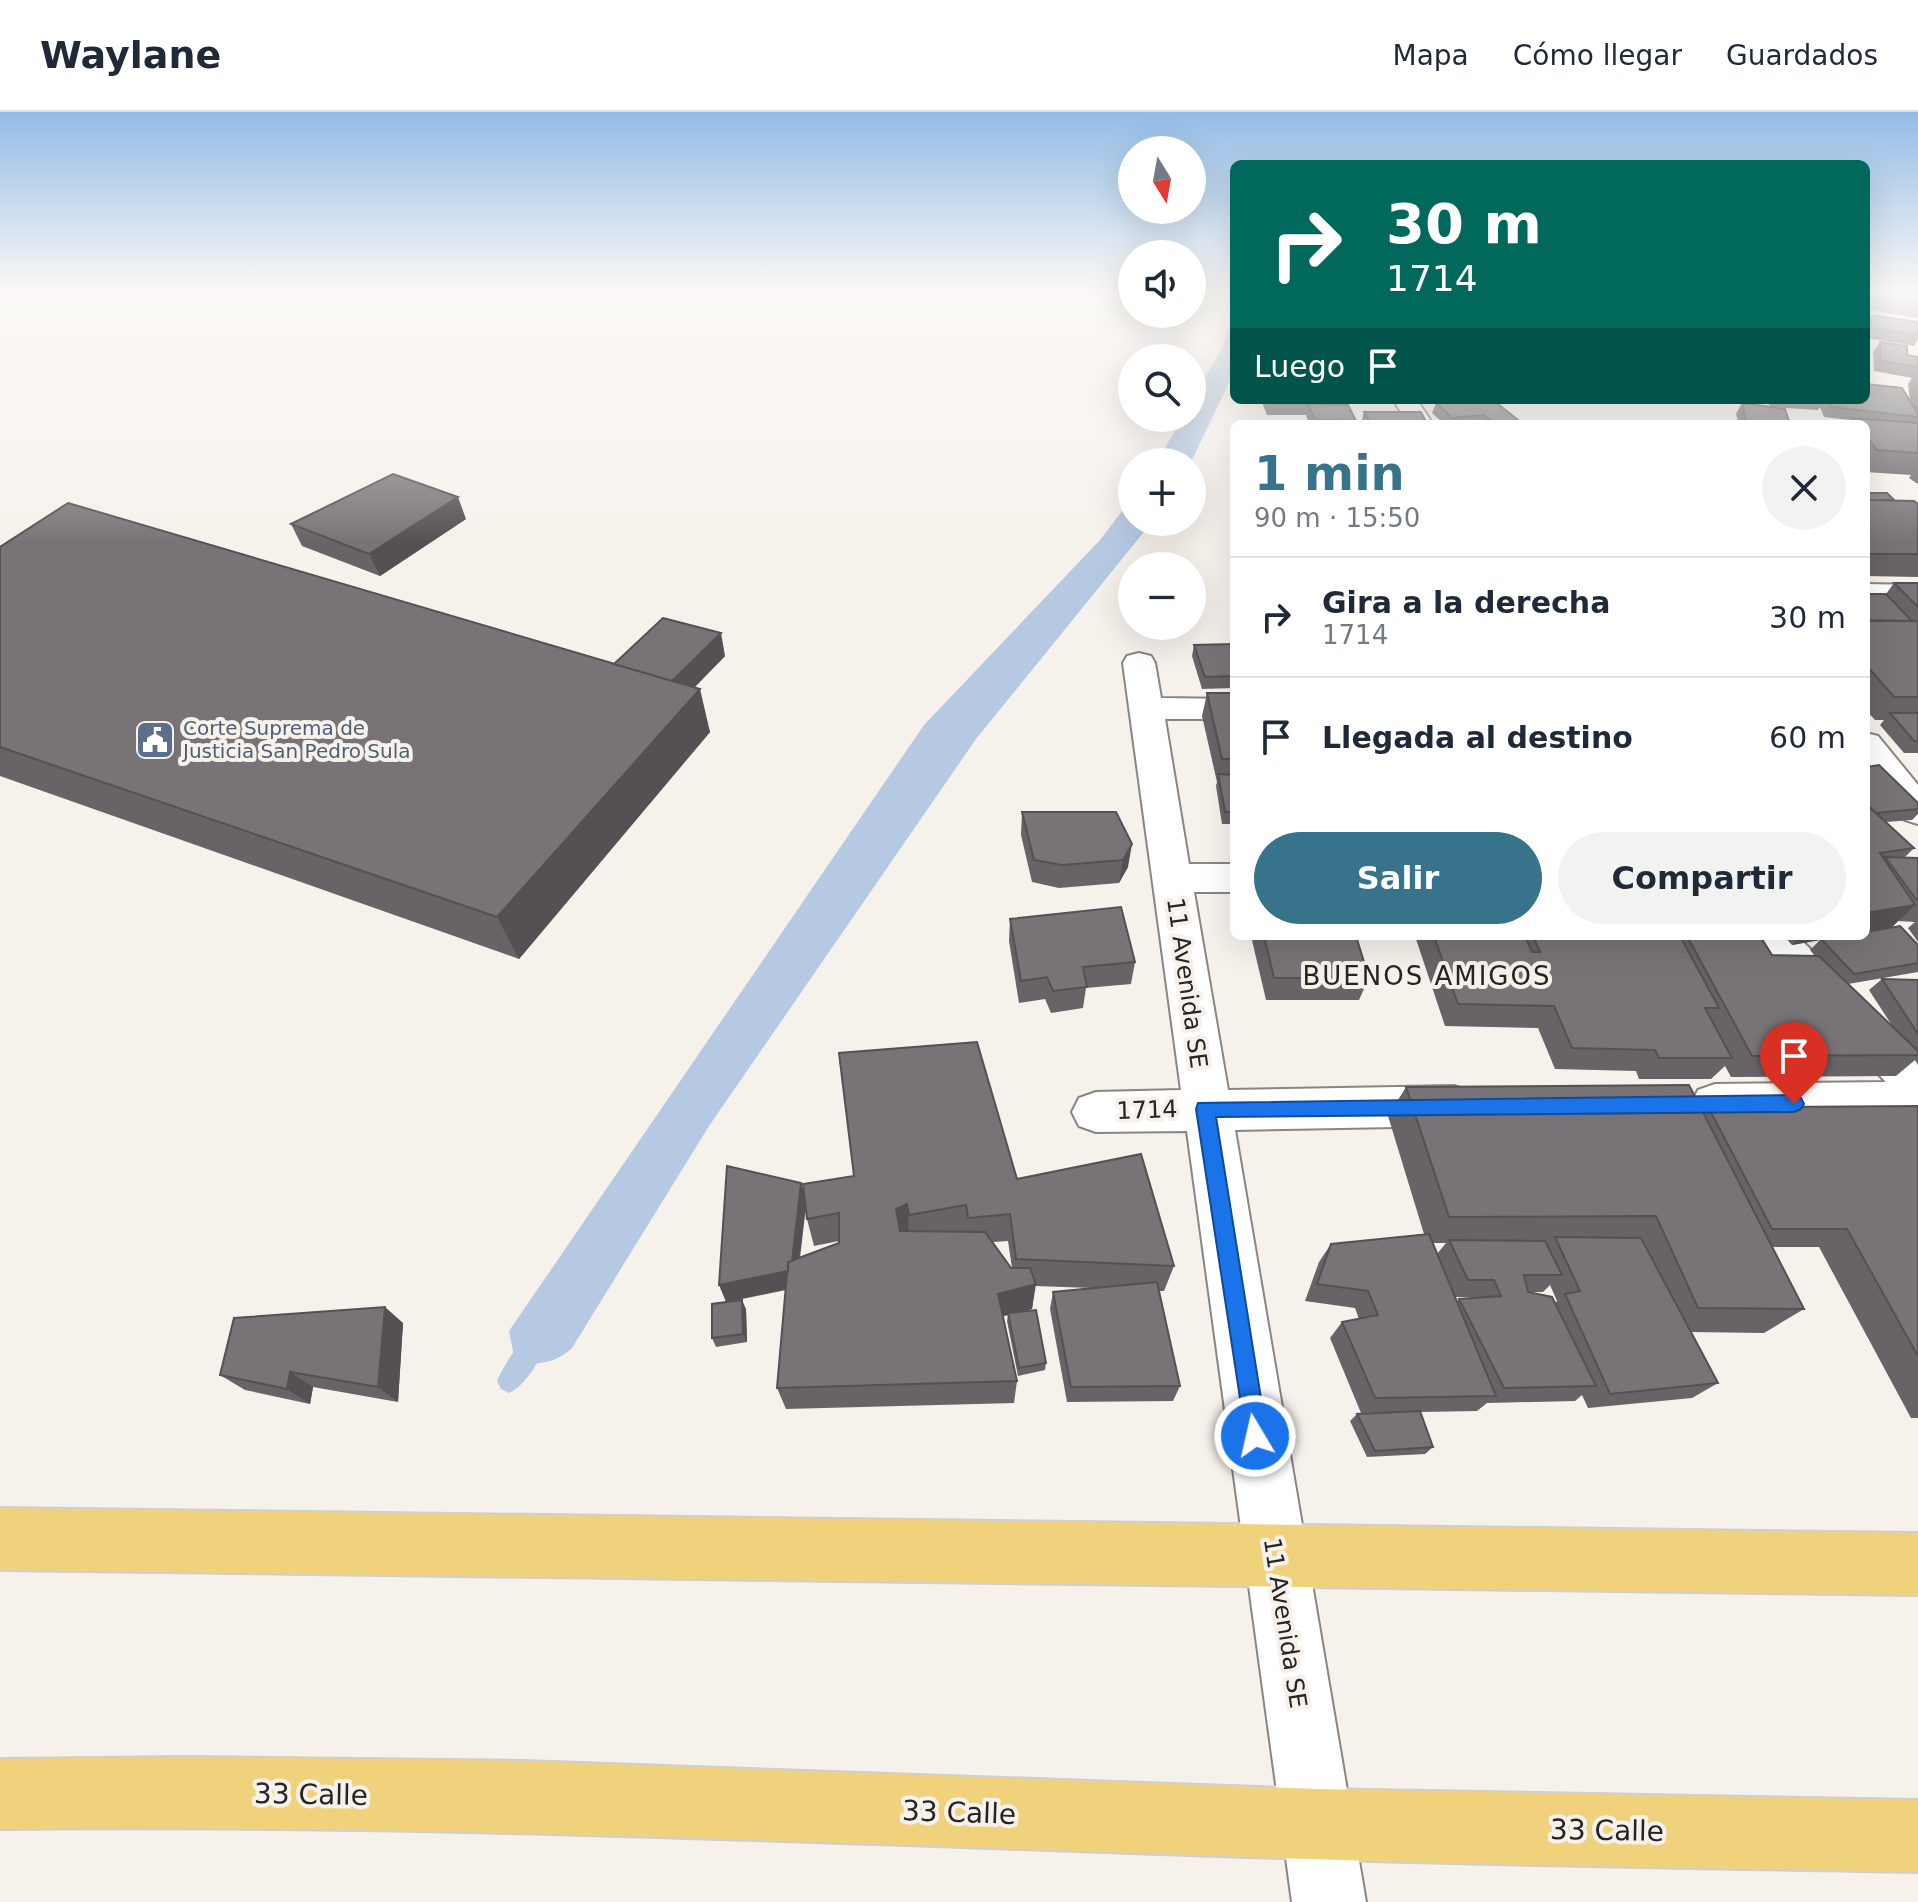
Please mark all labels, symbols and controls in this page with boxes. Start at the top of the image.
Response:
text: Waylane [40,33,221,77]
text: Mapa [1392,39,1469,72]
text: Cómo llegar [1513,39,1682,72]
text: Guardados [1726,39,1878,72]
north arrow [1118,136,1206,224]
map controls [1118,136,1206,640]
text: 30 m [1386,191,1542,256]
icon: right [1254,192,1358,296]
button: sound [1118,240,1206,328]
text: 1714 [1386,258,1478,299]
button: search [1118,344,1206,432]
icon: arrive [1361,344,1405,388]
text: Luego [1254,349,1345,384]
text: 1 min [1254,445,1405,501]
button: close [1762,446,1846,530]
button: + [1118,448,1206,536]
text: 90 m · 15:50 [1254,503,1420,533]
button: − [1118,552,1206,640]
text: Gira a la derecha [1322,585,1610,620]
icon: right [1254,595,1298,639]
text: 30 m [1769,600,1846,635]
text: 1714 [1322,620,1388,650]
icon: arrive [1254,715,1298,759]
place label: Corte Suprema de Justicia San Pedro Sula [181,716,410,763]
public building icon: Corte Suprema de Justicia San Pedro Sula [134,719,176,761]
text: Llegada al destino [1322,720,1633,755]
text: 60 m [1769,720,1846,755]
button: Salir [1254,832,1542,924]
button: Compartir [1558,832,1846,924]
street label: 11 Avenida SE [1161,896,1213,1070]
district label: BUENOS AMIGOS [1303,961,1551,991]
pin [1760,1022,1828,1104]
icon: arrive [1772,1034,1816,1078]
street label: 1714 [1116,1095,1178,1125]
position arrow [1213,1394,1297,1478]
street label: 11 Avenida SE [1258,1536,1312,1710]
street label: 33 Calle [254,1777,368,1812]
street label: 33 Calle [901,1794,1017,1831]
street label: 33 Calle [1550,1813,1664,1848]

